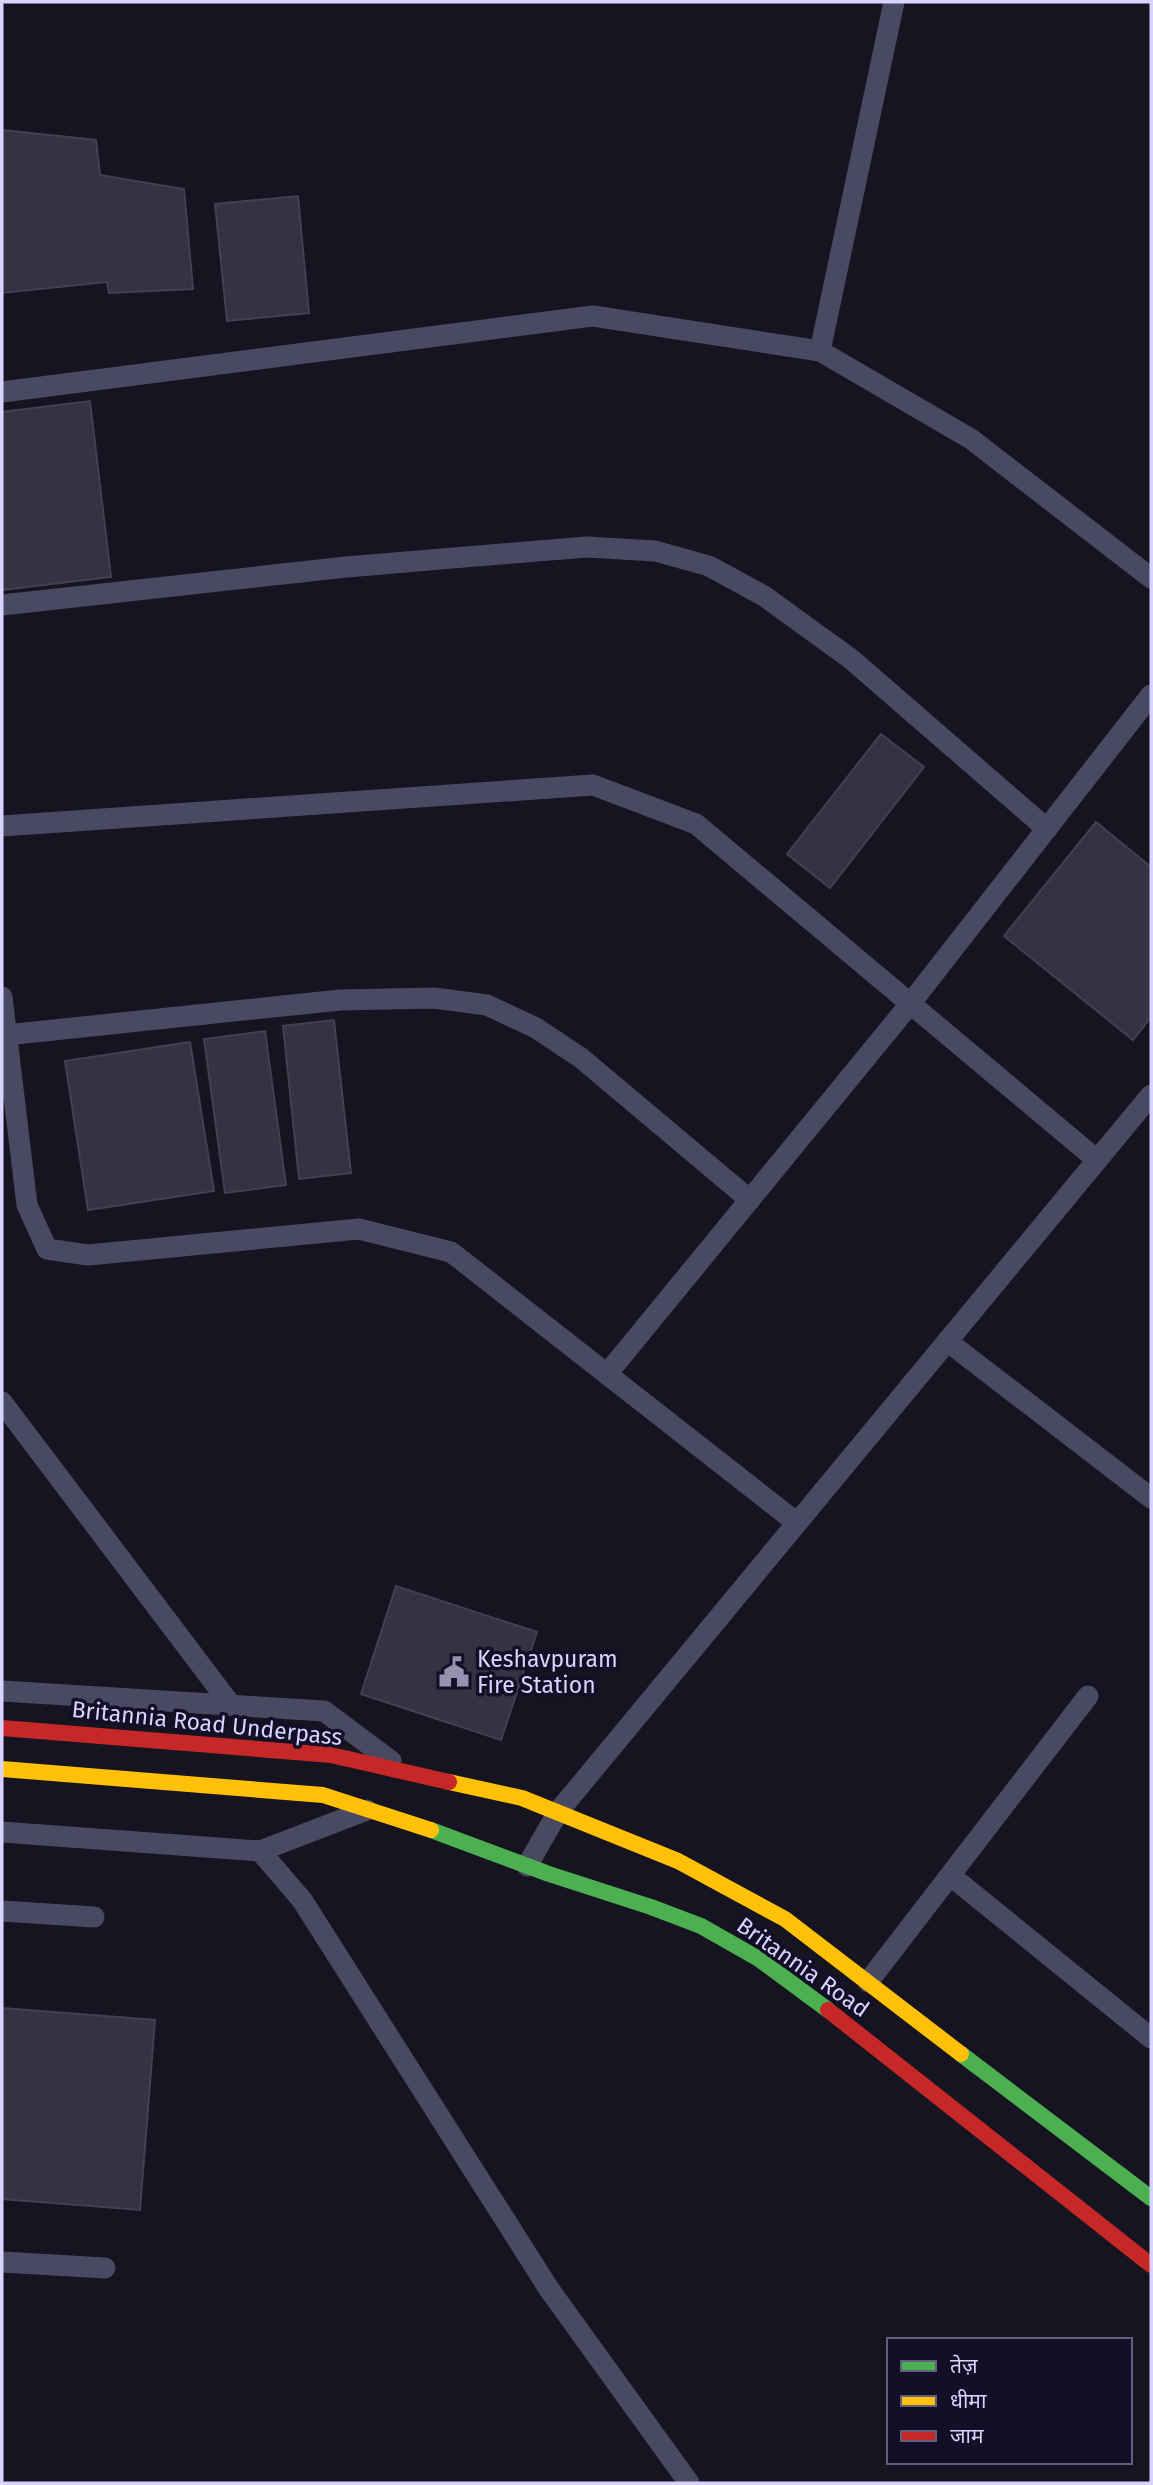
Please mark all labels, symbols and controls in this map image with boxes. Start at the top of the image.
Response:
place label: Keshavpuram Fire Station [477,1645,618,1699]
public building icon: Keshavpuram Fire Station [437,1655,471,1689]
street label: Britannia Road Underpass [70,1695,344,1751]
street label: Britannia Road [731,1911,875,2023]
legend [887,2338,1132,2464]
text: तेज़ [950,2353,978,2379]
text: धीमा [950,2388,987,2414]
text: जाम [950,2423,984,2449]

